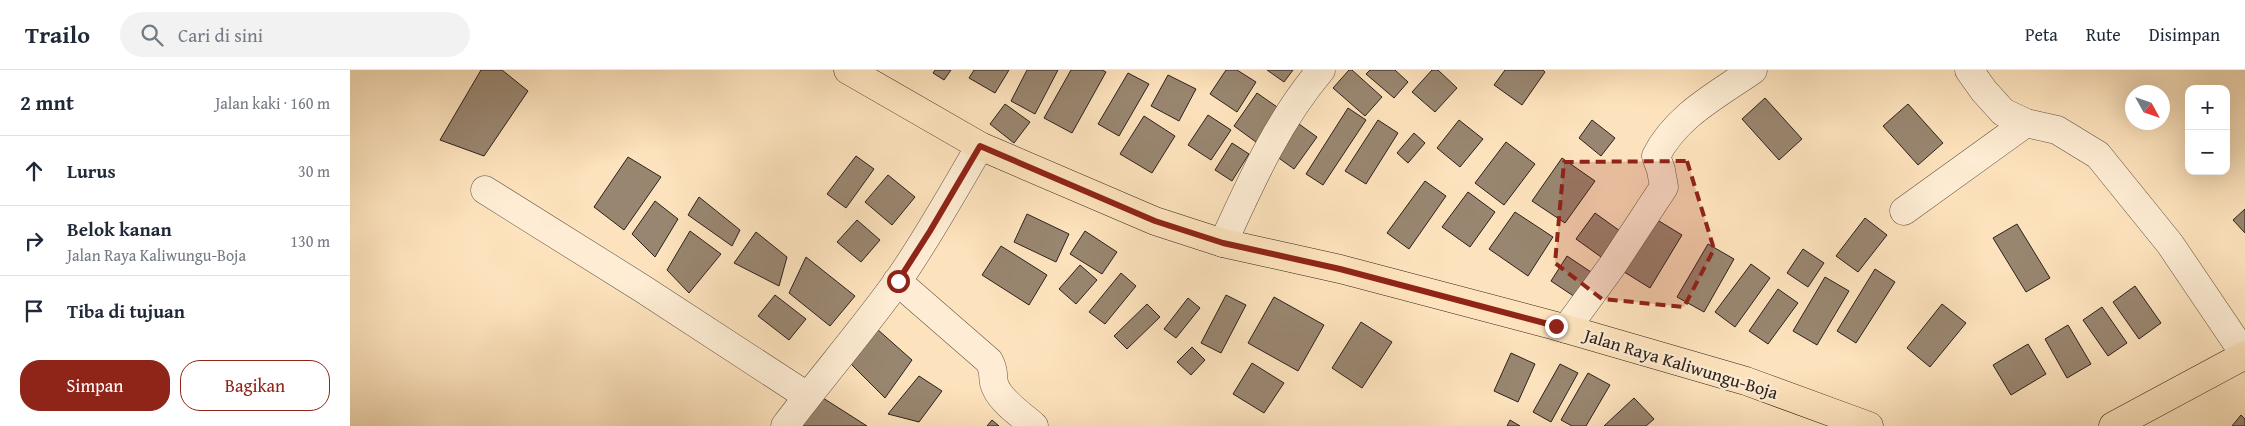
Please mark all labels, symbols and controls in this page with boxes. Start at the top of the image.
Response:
search box [120,12,470,57]
text: Trailo [25,17,90,52]
icon: search [138,21,166,49]
text: Cari di sini [178,21,263,49]
text: Peta [2025,21,2058,48]
text: Rute [2086,21,2121,48]
text: Disimpan [2149,21,2220,48]
north arrow [2125,85,2170,130]
map controls [2185,85,2230,175]
button: + [2185,85,2230,130]
text: 2 mnt [20,87,74,118]
text: Jalan kaki · 160 m [215,91,330,115]
button: − [2185,130,2230,175]
icon: ahead [20,157,48,185]
text: Lurus [67,157,116,185]
text: 30 m [298,159,330,183]
text: Belok kanan [67,215,172,243]
icon: right [20,227,48,255]
text: 130 m [290,229,330,253]
text: Jalan Raya Kaliwungu-Boja [67,243,246,267]
route start [887,270,910,293]
icon: arrive [20,297,48,325]
text: Tiba di tujuan [67,297,185,325]
route end [1545,315,1568,338]
street label: Jalan Raya Kaliwungu-Boja [1579,321,1782,406]
button: Simpan [20,360,170,411]
button: Bagikan [180,360,330,411]

